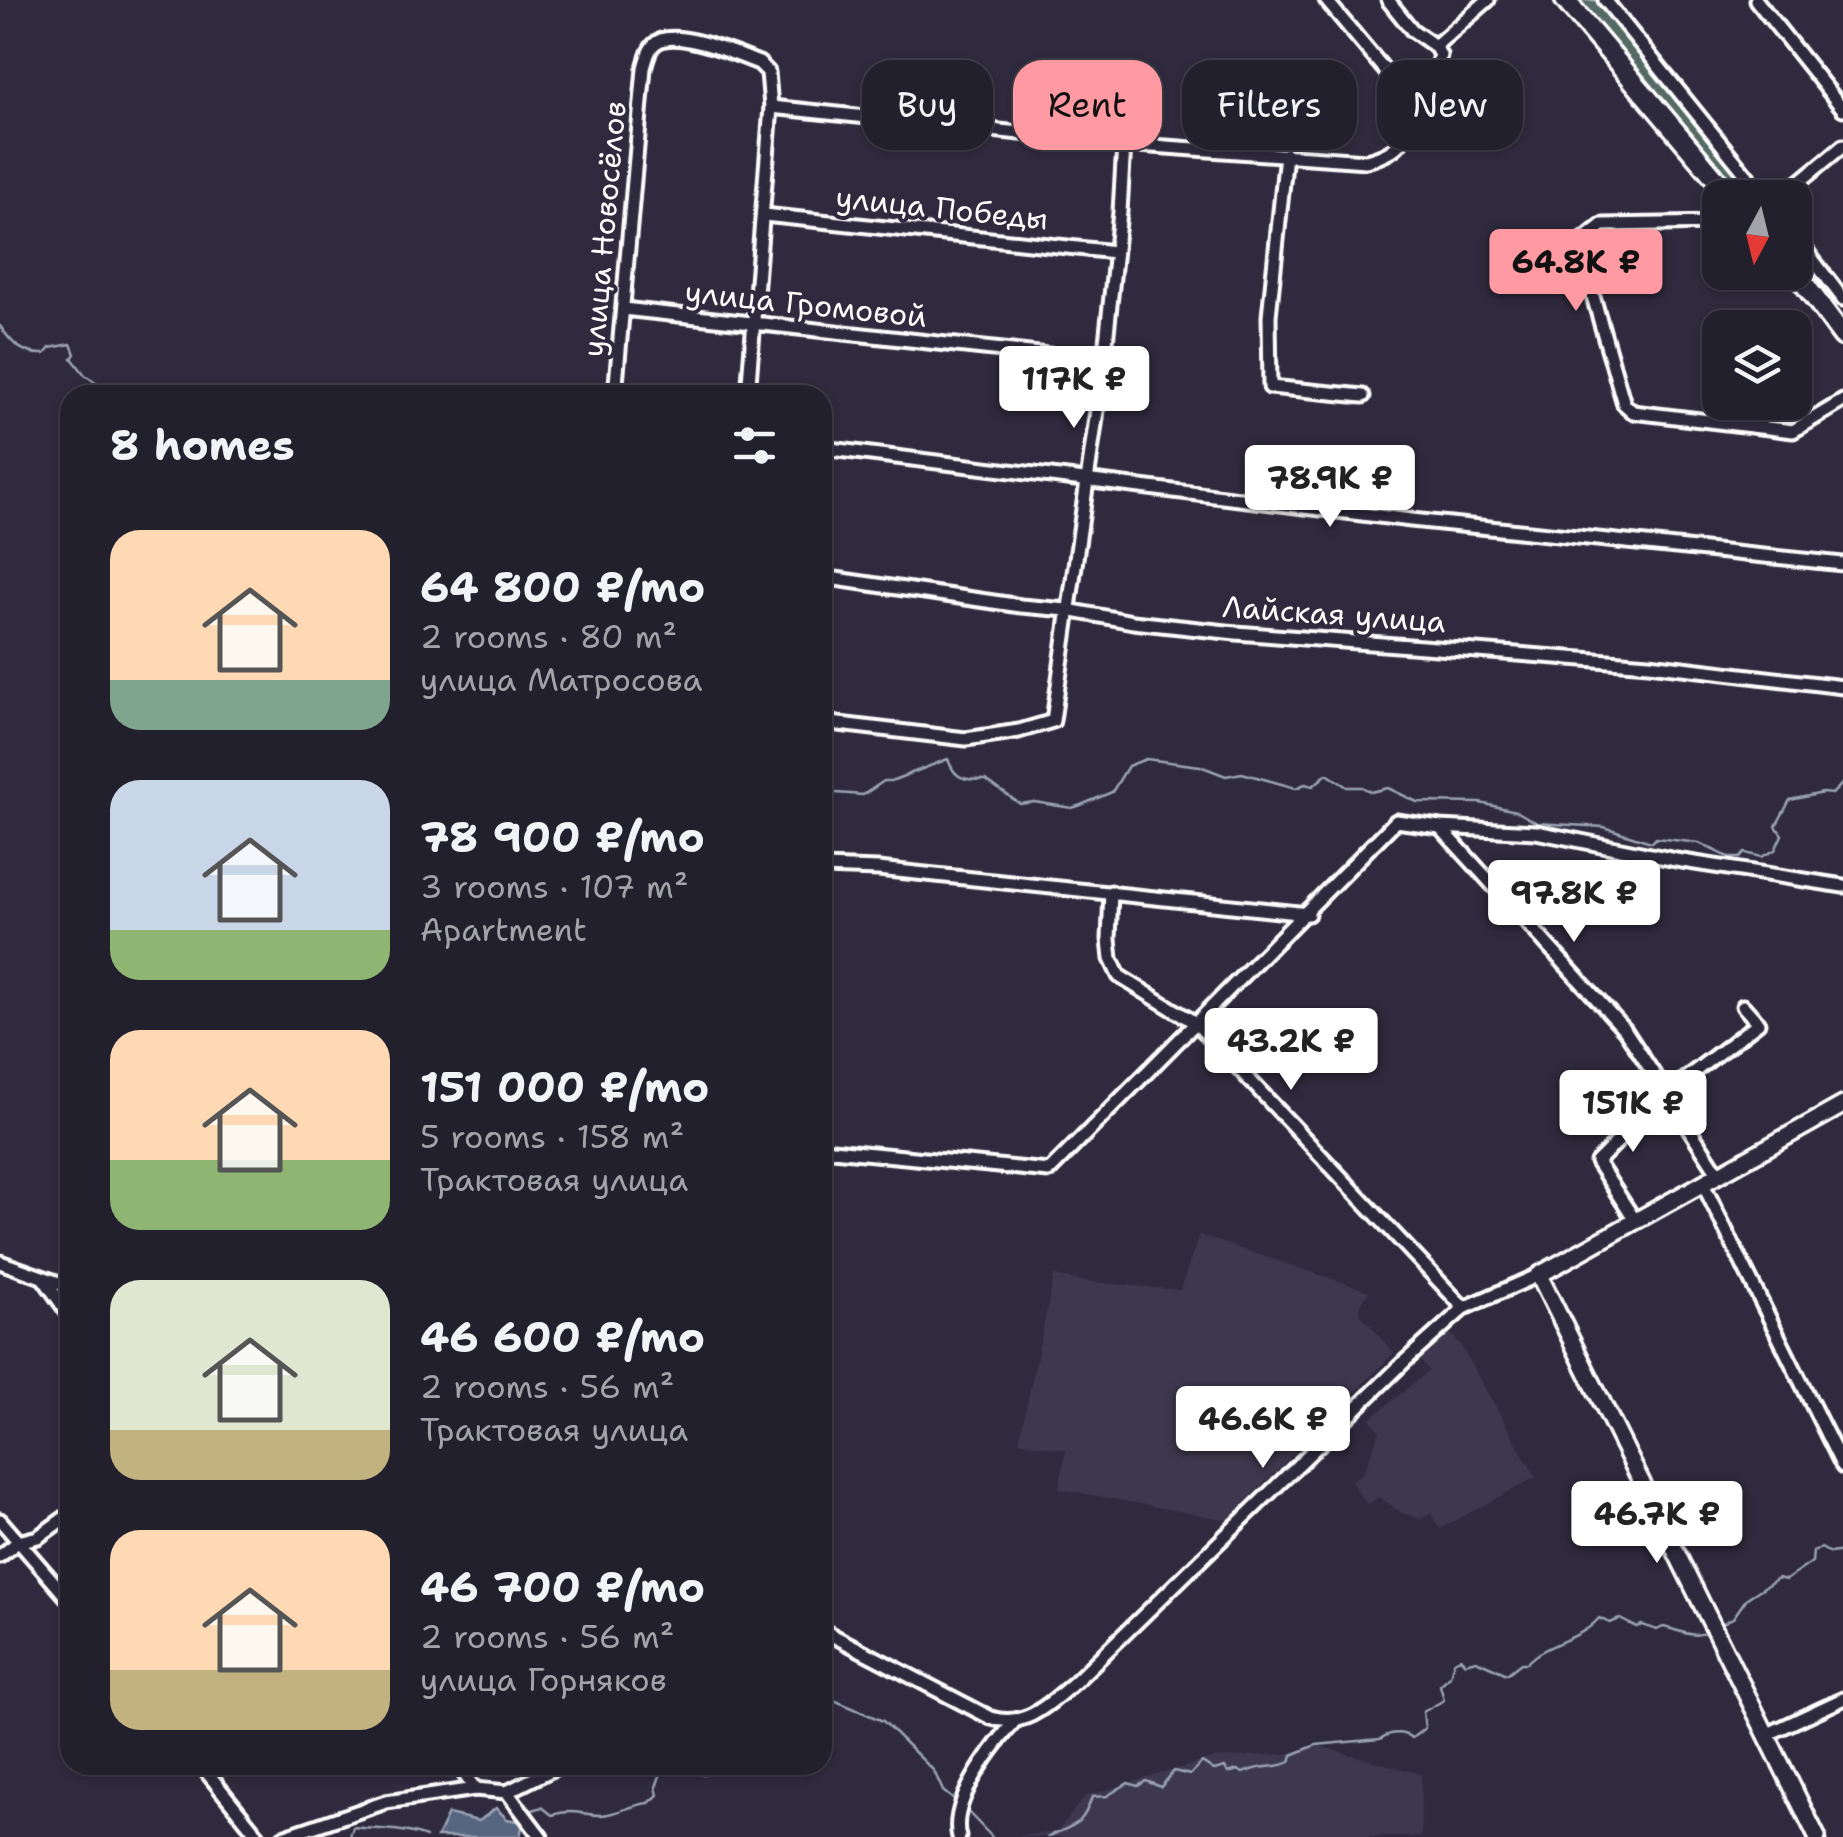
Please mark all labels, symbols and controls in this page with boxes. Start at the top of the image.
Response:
chip: Buy [862,60,993,150]
chip: Rent [1013,60,1162,150]
chip: Filters [1182,60,1357,150]
chip: New [1377,60,1523,150]
street label: улица Новосёлов [572,99,636,359]
street label: улица Победы [834,176,1050,240]
north arrow [1702,180,1812,290]
map controls [1702,180,1812,420]
pin: 64.8K ₽ [1484,229,1668,314]
text: 64.8K ₽ [1511,240,1641,283]
street label: улица Громовой [683,271,929,337]
button: layers [1702,310,1812,420]
pin: 117K ₽ [993,346,1155,431]
text: 117K ₽ [1021,357,1127,400]
text: 8 homes [110,417,295,473]
icon: filters [727,418,782,473]
pin: 78.9K ₽ [1238,445,1422,530]
text: 78.9K ₽ [1267,456,1393,499]
text: 64 800 ₽/mo [420,559,705,615]
icon: home [190,570,310,690]
street label: Лайская улица [1221,586,1447,642]
text: 2 rooms · 80 m² [420,615,677,658]
text: улица Матросова [420,658,703,701]
text: 78 900 ₽/mo [420,809,705,865]
icon: home [190,820,310,940]
pin: 97.8K ₽ [1482,860,1666,945]
text: 3 rooms · 107 m² [420,865,688,908]
text: 97.8K ₽ [1510,871,1638,914]
text: Apartment [420,908,587,951]
pin: 43.2K ₽ [1199,1008,1383,1093]
text: 43.2K ₽ [1227,1019,1355,1062]
text: 151 000 ₽/mo [420,1059,709,1115]
icon: home [190,1070,310,1190]
pin: 151K ₽ [1552,1070,1714,1155]
text: 151K ₽ [1582,1081,1684,1124]
text: 5 rooms · 158 m² [420,1115,684,1158]
text: Трактовая улица [420,1158,688,1201]
text: 46 600 ₽/mo [420,1309,705,1365]
icon: home [190,1320,310,1440]
text: 2 rooms · 56 m² [420,1365,674,1408]
pin: 46.6K ₽ [1171,1386,1355,1471]
text: 46.6K ₽ [1198,1397,1328,1440]
text: Трактовая улица [420,1408,688,1451]
pin: 46.7K ₽ [1565,1481,1749,1566]
text: 46.7K ₽ [1593,1492,1721,1535]
text: 46 700 ₽/mo [420,1559,705,1615]
icon: home [190,1570,310,1690]
text: 2 rooms · 56 m² [420,1615,674,1658]
text: улица Горняков [420,1658,667,1701]

